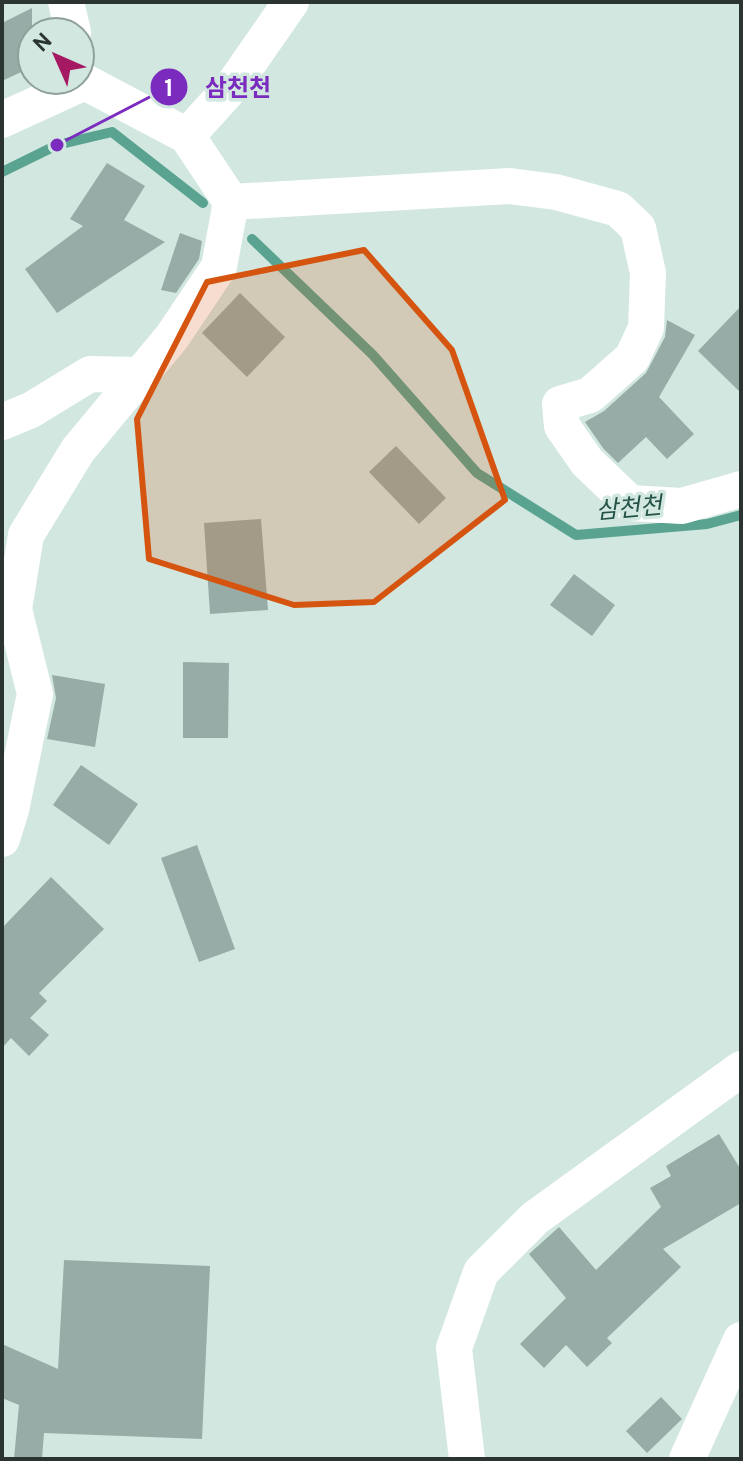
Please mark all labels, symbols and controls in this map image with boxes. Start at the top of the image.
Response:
north arrow [16,16,96,96]
text: N [28,28,59,59]
callout: 삼천천 [149,63,287,111]
text: 1 [164,75,174,105]
text: 삼천천 [205,75,271,105]
water label: 삼천천 [595,492,666,528]

